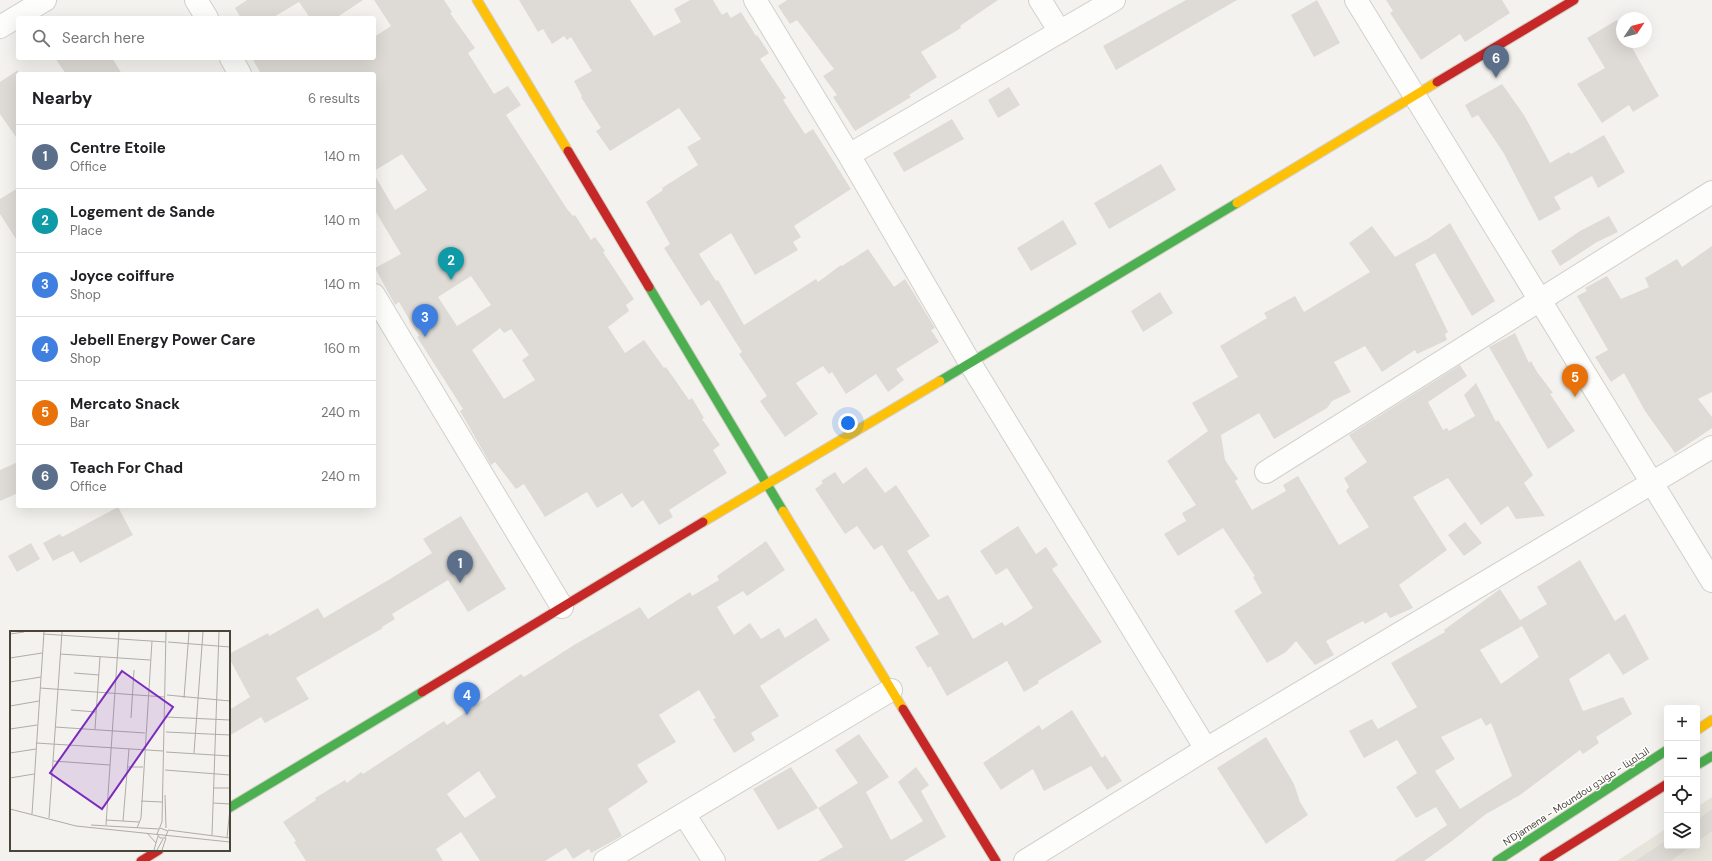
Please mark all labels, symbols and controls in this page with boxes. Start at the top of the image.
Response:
north arrow [1616,12,1652,48]
search box [16,16,376,60]
icon: search [30,27,52,49]
text: Search here [62,28,145,48]
pin: 6 [1483,45,1509,78]
text: Nearby [32,87,92,109]
text: 6 results [308,90,360,107]
text: Centre Etoile [70,138,166,158]
text: 1 [43,148,47,165]
text: 140 m [324,148,360,165]
text: Office [70,158,107,175]
text: Logement de Sande [70,202,215,222]
text: 2 [41,212,49,229]
text: 140 m [324,212,360,229]
text: Place [70,222,102,239]
pin: 2 [438,247,464,280]
text: Joyce coiffure [70,266,174,286]
text: 3 [41,276,49,293]
text: 140 m [324,276,360,293]
text: Shop [70,286,101,303]
pin: 3 [412,304,438,337]
text: Jebell Energy Power Care [70,330,255,350]
text: 4 [41,340,49,357]
text: 160 m [324,340,360,357]
text: Shop [70,350,101,367]
pin: 5 [1562,364,1588,397]
text: Mercato Snack [70,394,180,414]
text: 5 [41,404,49,421]
text: 240 m [321,404,360,421]
your location [838,413,858,433]
text: Bar [70,414,90,431]
text: Teach For Chad [70,458,183,478]
text: 6 [41,468,49,485]
text: 240 m [321,468,360,485]
text: Office [70,478,107,495]
pin: 1 [447,550,473,583]
inset map [10,631,230,851]
pin: 4 [454,682,480,715]
map controls [1664,705,1700,849]
button: + [1664,705,1700,741]
button: − [1664,741,1700,777]
street label: N'Djamena - Moundou انجامينا - موندو [1501,744,1652,849]
button: locate [1664,777,1700,813]
button: layers [1664,813,1700,849]

